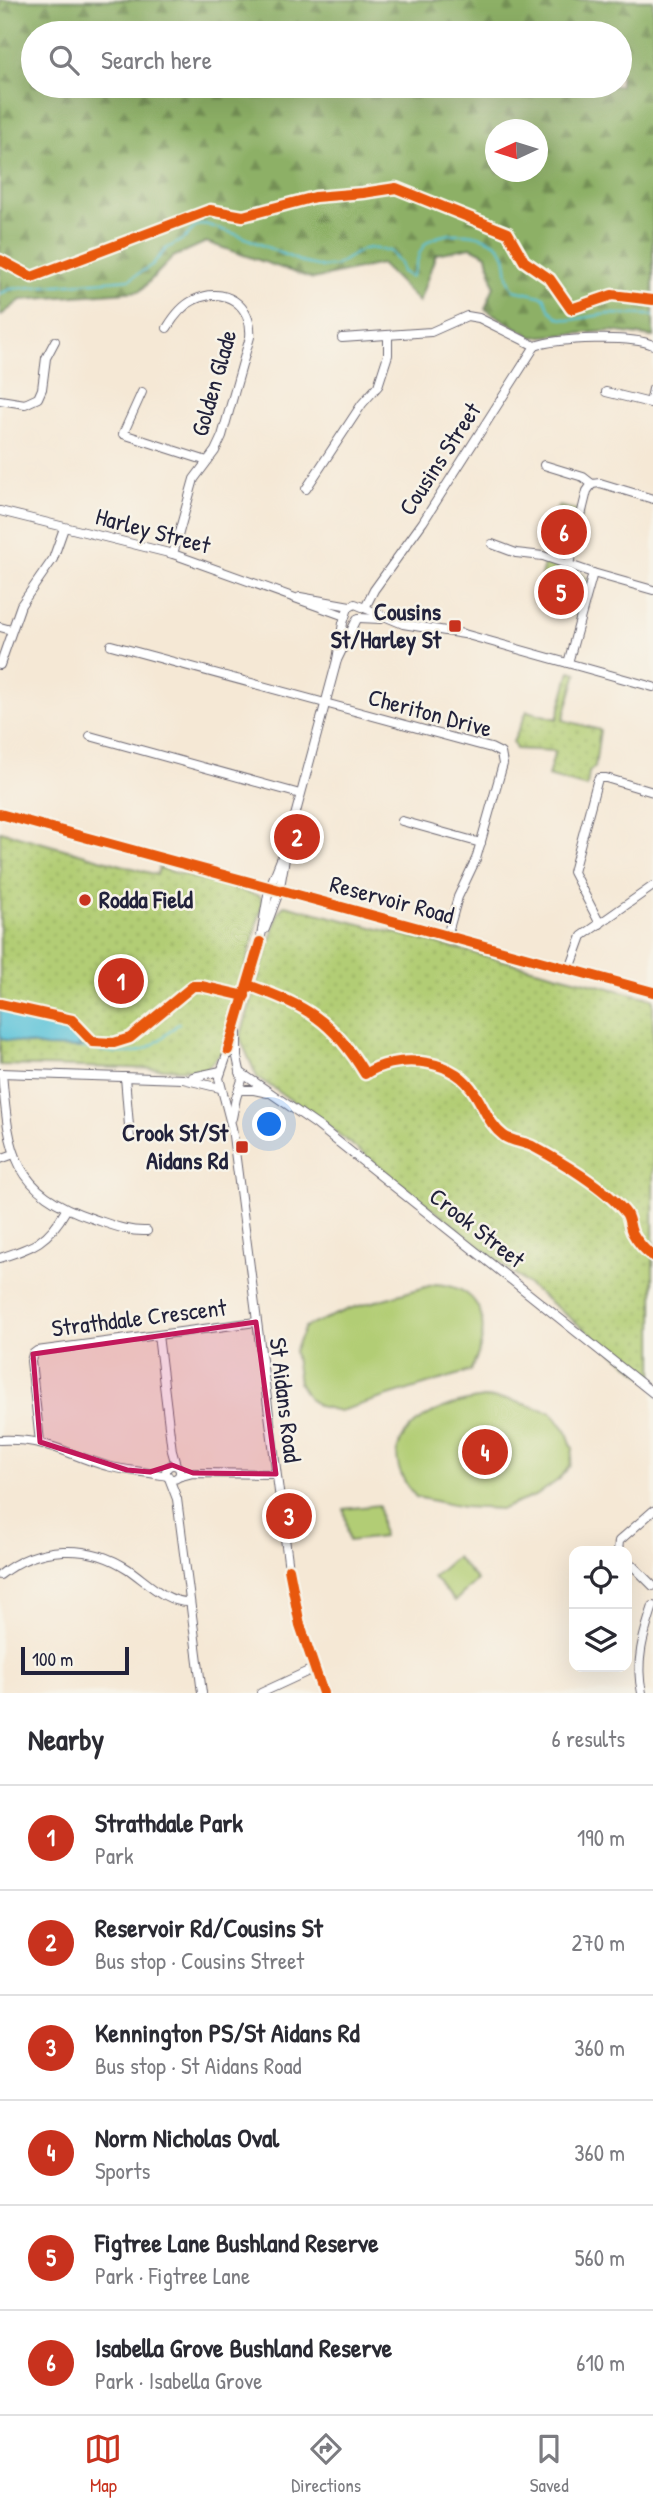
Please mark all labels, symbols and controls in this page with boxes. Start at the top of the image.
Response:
search box [21,21,632,98]
icon: search [45,41,83,79]
text: Search here [101,42,212,77]
north arrow [485,119,548,182]
street label: Golden Glade [183,325,244,440]
street label: Cousins Street [391,395,488,521]
street label: Harley Street [92,499,215,561]
pin: 6 [541,506,587,558]
pin: 5 [538,566,584,618]
place label: Cousins St/Harley St [331,595,442,656]
marker: Cousins St/Harley St [447,618,463,634]
street label: Cheriton Drive [365,680,496,744]
pin: 2 [274,811,320,863]
street label: Reservoir Road [327,867,458,931]
place label: Rodda Field [99,883,194,915]
marker: Rodda Field [77,892,93,908]
pin: 1 [98,955,144,1007]
your location [252,1107,286,1141]
place label: Crook St/St Aidans Rd [122,1116,229,1176]
marker: Crook St/St Aidans Rd [234,1139,250,1155]
street label: Crook Street [423,1180,533,1275]
street label: Strathdale Crescent [50,1290,229,1344]
street label: St Aidans Road [262,1336,310,1464]
pin: 4 [462,1426,508,1478]
pin: 3 [266,1490,312,1542]
map controls [569,1546,632,1672]
button: locate [569,1546,632,1609]
button: layers [569,1609,632,1672]
scale bar [21,1644,130,1676]
text: 100 m [32,1646,73,1672]
text: Nearby [28,1719,104,1759]
text: 6 results [552,1723,625,1754]
text: Strathdale Park [95,1805,243,1840]
text: 1 [47,1822,55,1853]
text: 190 m [577,1822,625,1853]
text: Park [95,1840,133,1871]
text: Reservoir Rd/Cousins St [95,1910,323,1945]
text: 2 [46,1927,56,1958]
text: 270 m [572,1927,625,1958]
text: Bus stop · Cousins Street [95,1945,304,1976]
text: Kennington PS/St Aidans Rd [95,2015,360,2050]
text: 3 [46,2032,56,2063]
text: 360 m [574,2032,625,2063]
text: Bus stop · St Aidans Road [95,2050,301,2081]
text: Norm Nicholas Oval [95,2120,279,2155]
text: 4 [47,2137,55,2168]
text: 360 m [574,2137,625,2168]
text: Sports [95,2155,150,2186]
text: Figtree Lane Bushland Reserve [95,2225,378,2260]
text: 5 [46,2242,56,2273]
text: 560 m [575,2242,625,2273]
text: Park · Figtree Lane [95,2260,250,2291]
text: Isabella Grove Bushland Reserve [95,2330,392,2365]
text: 6 [46,2347,56,2378]
text: 610 m [576,2347,625,2378]
text: Park · Isabella Grove [95,2365,262,2396]
tab: Map [84,2430,122,2498]
tab: Directions [291,2430,361,2498]
tab: Saved [530,2430,569,2498]

